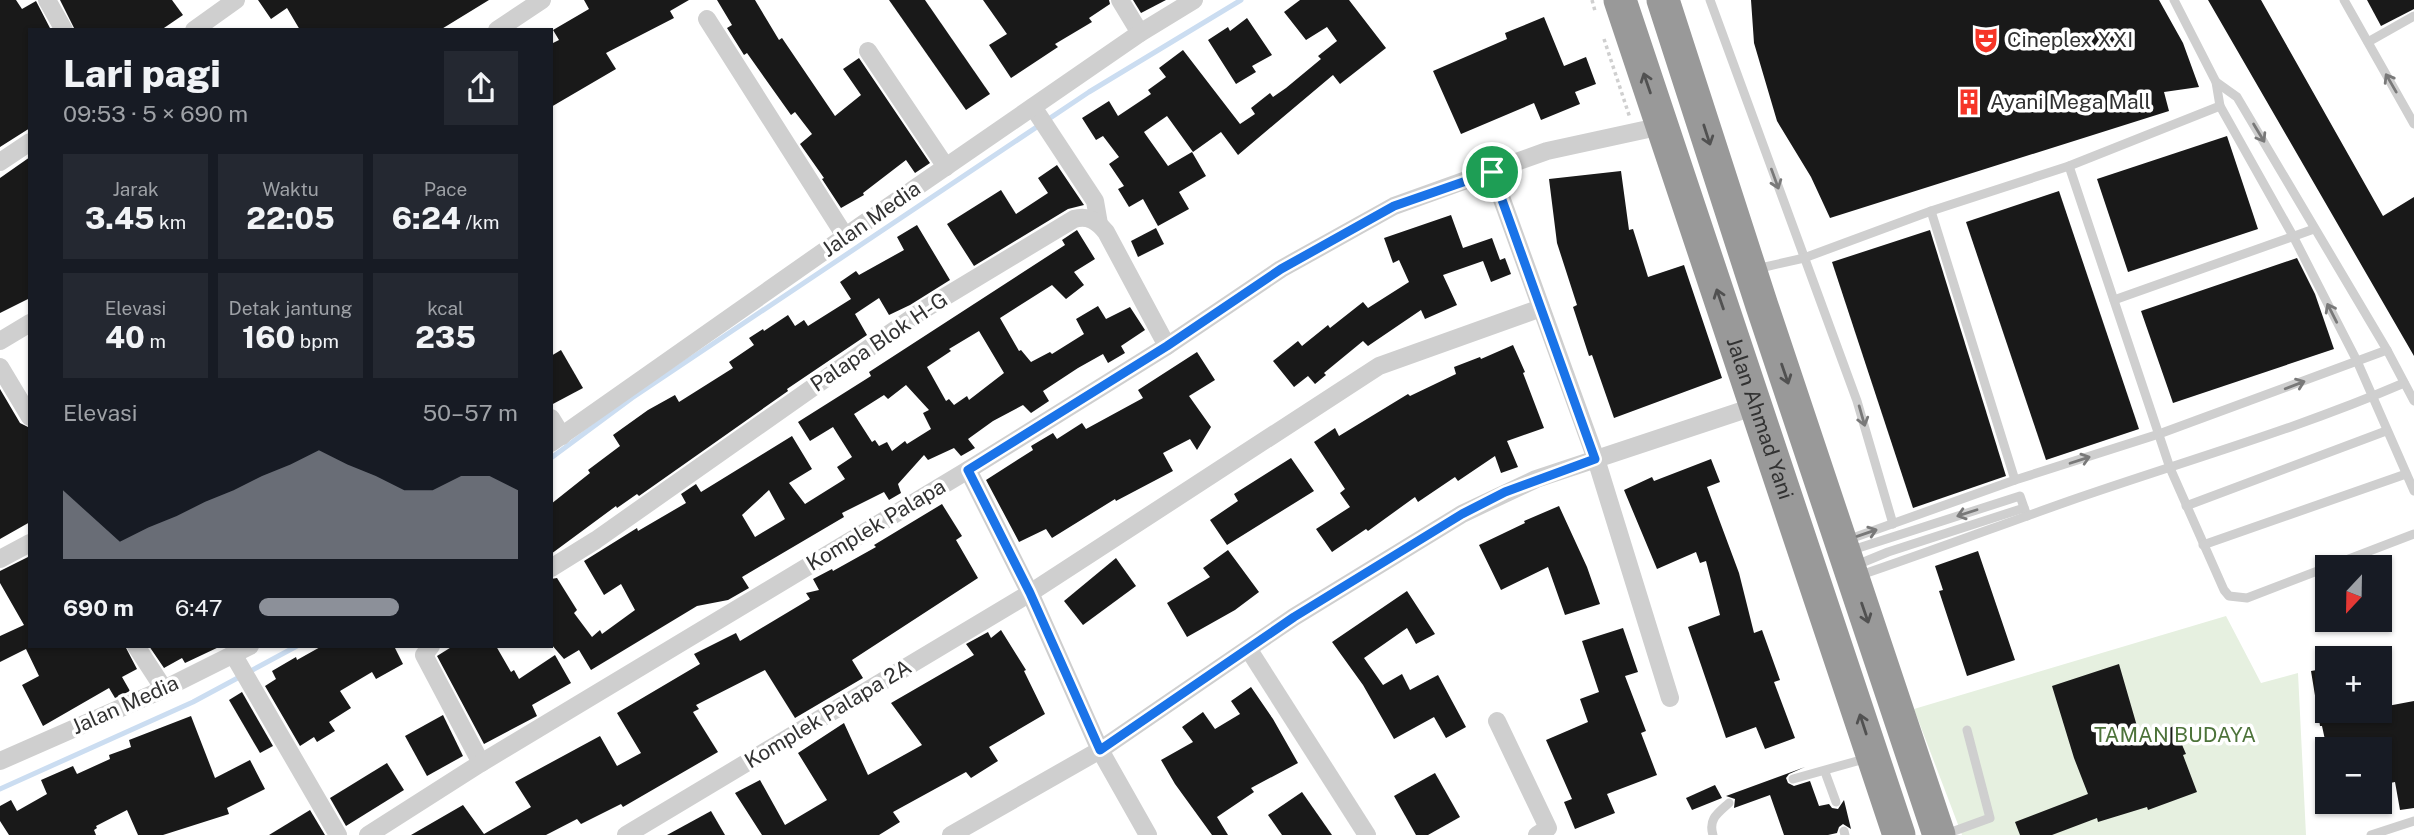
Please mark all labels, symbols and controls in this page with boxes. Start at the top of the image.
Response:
theatre icon: Cineplex XXI [1971,25,2001,55]
place label: Cineplex XXI [2007,27,2133,52]
text: Lari pagi [63,51,221,96]
button: share [444,51,518,125]
one-way arrow [1640,73,1653,95]
one-way arrow [2384,74,2398,94]
building icon: Ayani Mega Mall [1954,87,1984,117]
place label: Ayani Mega Mall [1990,89,2151,114]
text: 09:53 · 5 × 690 m [63,100,248,127]
one-way arrow [1702,123,1714,145]
one-way arrow [2252,123,2266,143]
pin [1462,142,1522,202]
icon: arrive [1473,153,1511,191]
one-way arrow [1770,168,1782,190]
street label: Jalan Media [817,175,925,262]
text: Jarak [112,178,159,200]
text: Waktu [262,178,319,200]
text: Pace [424,178,467,200]
text: 3.45 [85,200,154,236]
text: 22:05 [246,200,335,236]
text: 6:24 [392,200,461,236]
text: km [154,211,186,233]
text: /km [461,211,499,233]
street label: Palapa Blok H-G [805,287,952,397]
one-way arrow [1713,288,1725,310]
text: Elevasi [105,297,166,319]
text: Detak jantung [229,297,352,319]
text: kcal [427,297,464,319]
one-way arrow [2325,303,2339,324]
text: 40 [105,319,145,355]
text: 160 [242,319,295,355]
text: 235 [415,319,476,355]
text: m [145,330,166,352]
text: bpm [295,330,339,352]
street label: Jalan Ahmad Yani [1721,334,1799,503]
one-way arrow [1780,363,1792,385]
one-way arrow [2284,378,2306,390]
text: Elevasi [63,399,137,426]
text: 50–57 m [422,399,518,426]
one-way arrow [1856,405,1869,427]
one-way arrow [2069,452,2091,465]
street label: Komplek Palapa [802,473,950,576]
one-way arrow [1956,507,1978,520]
one-way arrow [1856,526,1878,538]
north arrow [2315,555,2392,632]
map controls [2315,555,2392,814]
text: 690 m [63,594,134,621]
text: 6:47 [175,594,223,621]
one-way arrow [1860,602,1872,624]
button: + [2315,646,2392,723]
street label: Komplek Palapa 2A [740,654,916,773]
street label: Jalan Media [67,670,182,739]
one-way arrow [1855,713,1868,735]
park label: TAMAN BUDAYA [2094,722,2256,747]
button: − [2315,737,2392,814]

